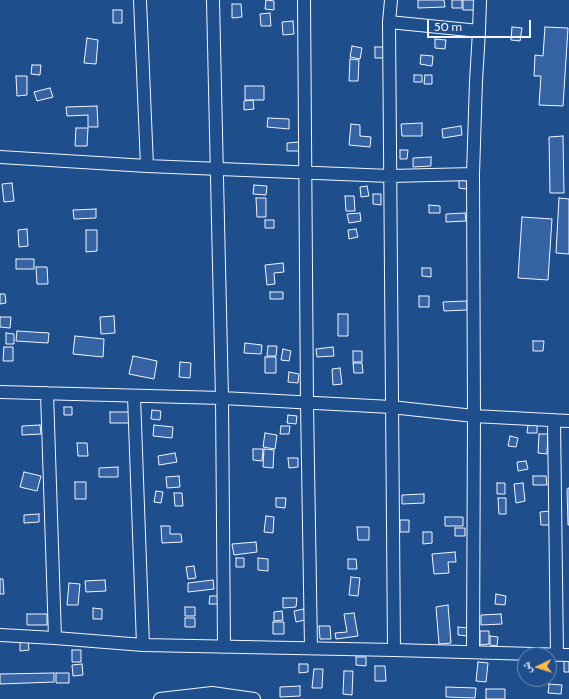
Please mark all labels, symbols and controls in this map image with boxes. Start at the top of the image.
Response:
scale bar [429,12,533,38]
text: 50 m [434,19,462,34]
north arrow [517,647,557,687]
text: ش [519,661,533,674]

